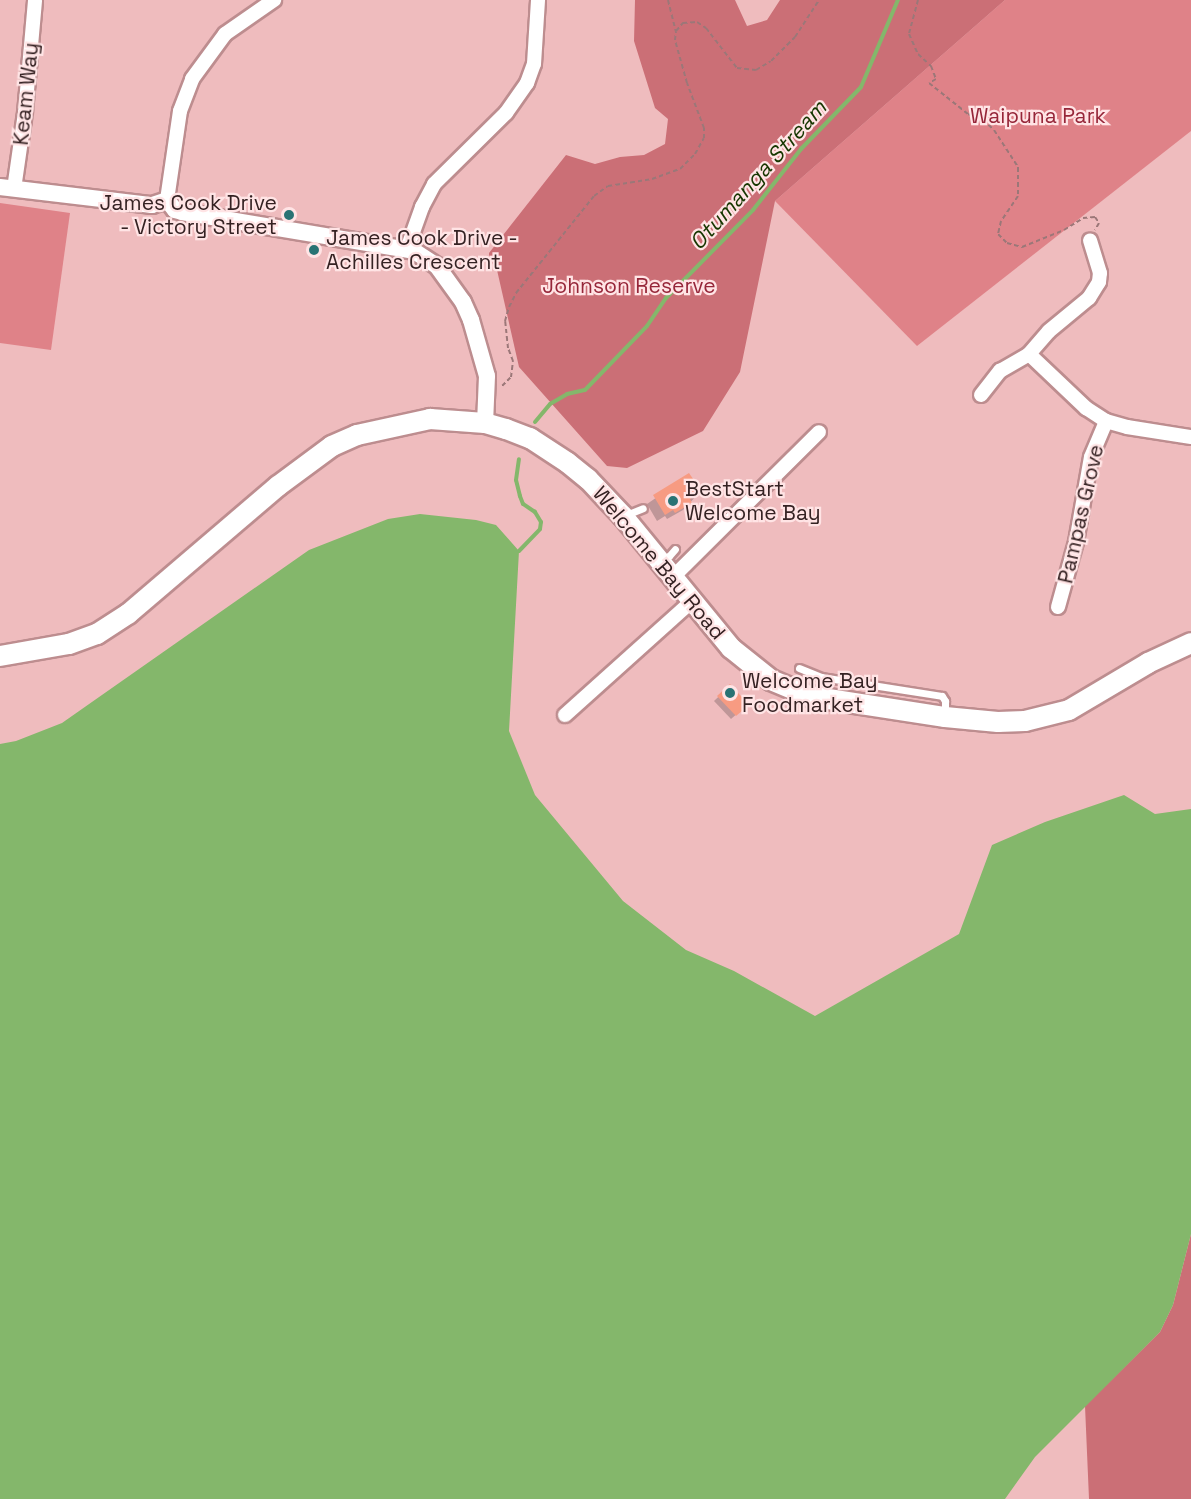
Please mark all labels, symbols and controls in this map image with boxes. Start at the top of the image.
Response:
street label: Keam Way [8,41,44,147]
water label: Otumanga Stream [684,95,832,255]
park label: Waipuna Park [970,103,1106,129]
place label: James Cook Drive - Victory Street [100,190,277,240]
marker: James Cook Drive - Victory Street [282,208,296,222]
place label: James Cook Drive - Achilles Crescent [326,225,518,275]
marker: James Cook Drive - Achilles Crescent [307,243,321,257]
park label: Johnson Reserve [542,273,716,299]
street label: Pampas Grove [1053,442,1109,586]
place label: BestStart Welcome Bay [685,476,821,526]
street label: Welcome Bay Road [587,481,731,645]
marker: BestStart Welcome Bay [666,494,680,508]
place label: Welcome Bay Foodmarket [742,668,878,718]
marker: Welcome Bay Foodmarket [723,686,737,700]

